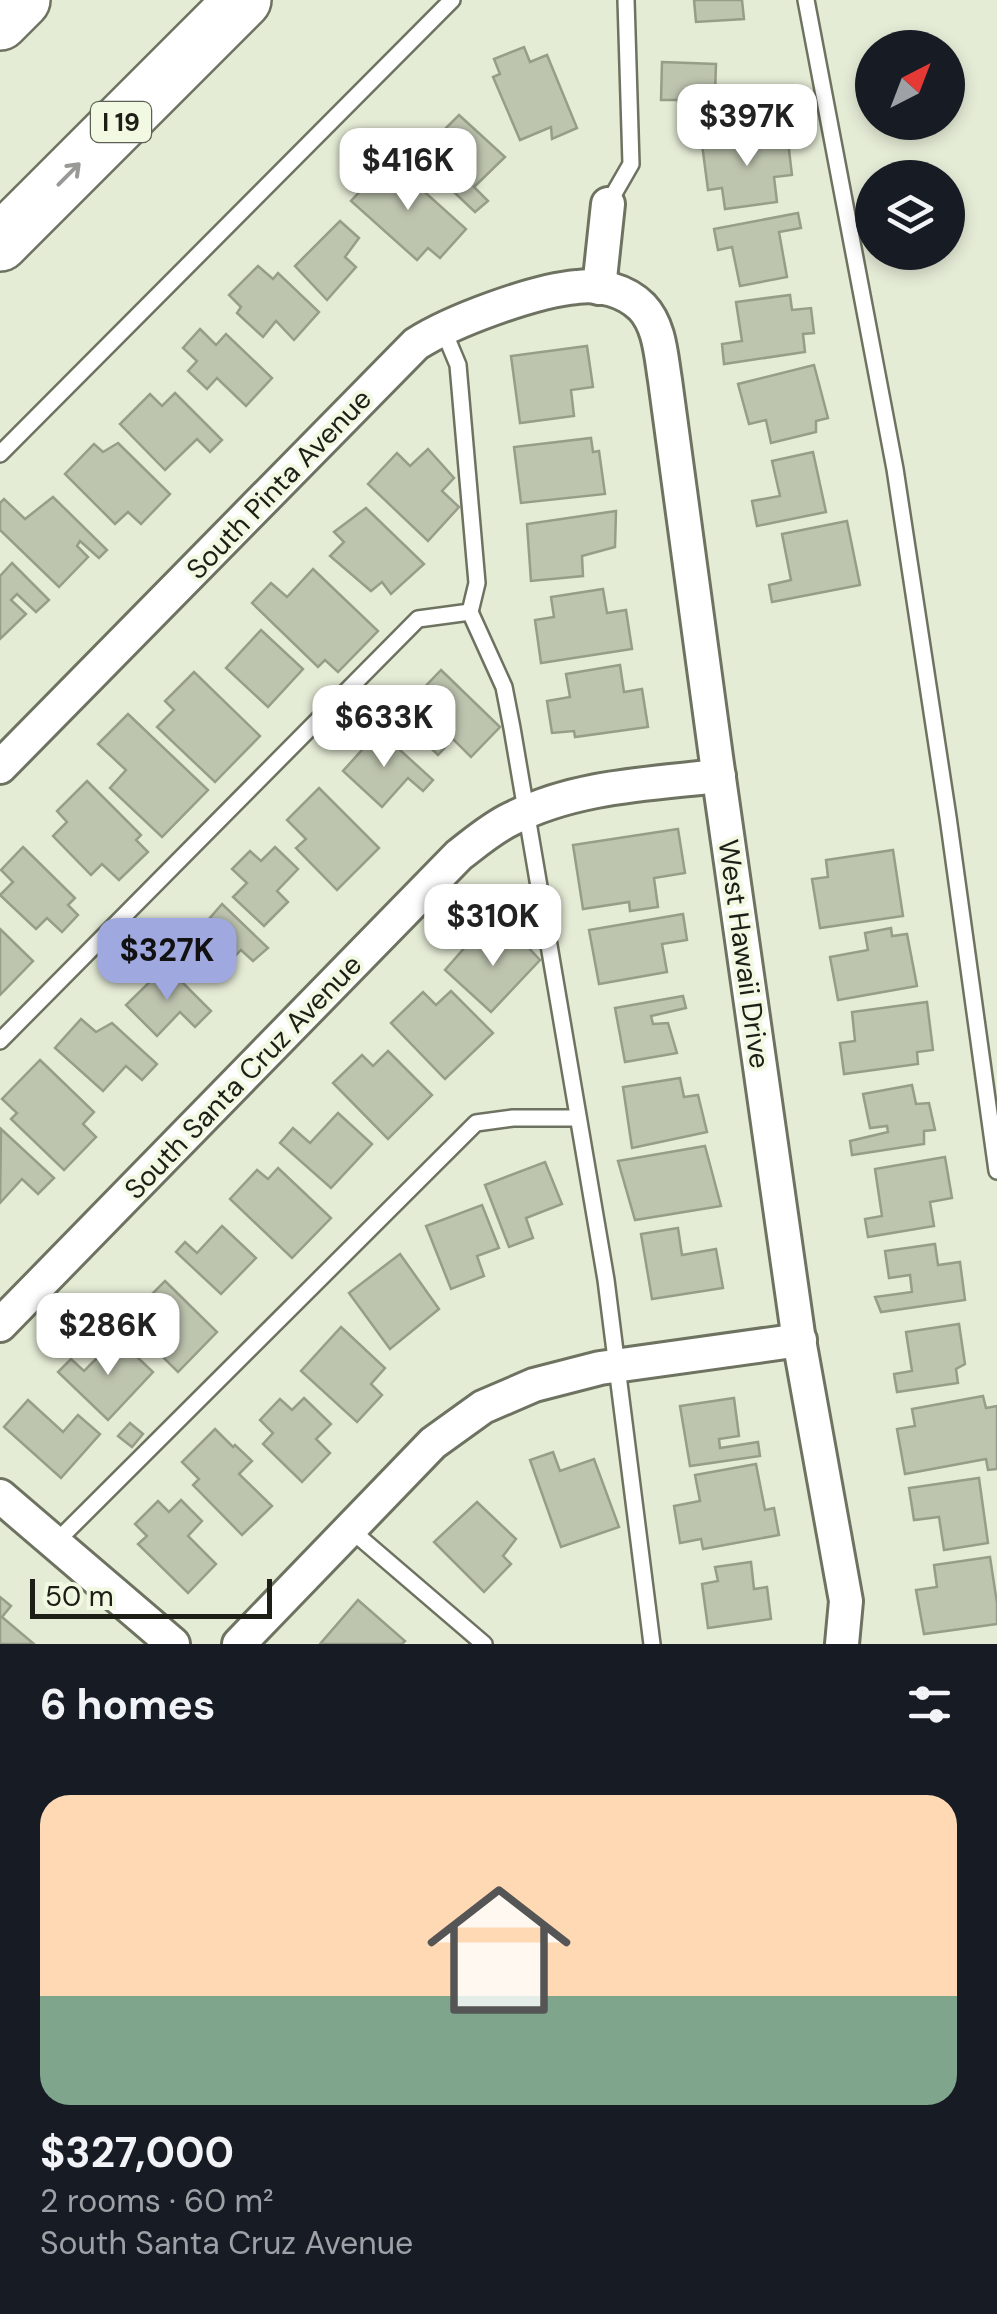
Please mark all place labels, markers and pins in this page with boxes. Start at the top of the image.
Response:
pin: $397K [677,84,817,169]
pin: $416K [338,128,478,213]
pin: $633K [314,685,454,770]
pin: $310K [423,884,563,969]
pin: $327K [97,918,237,1003]
pin: $286K [38,1293,178,1378]

